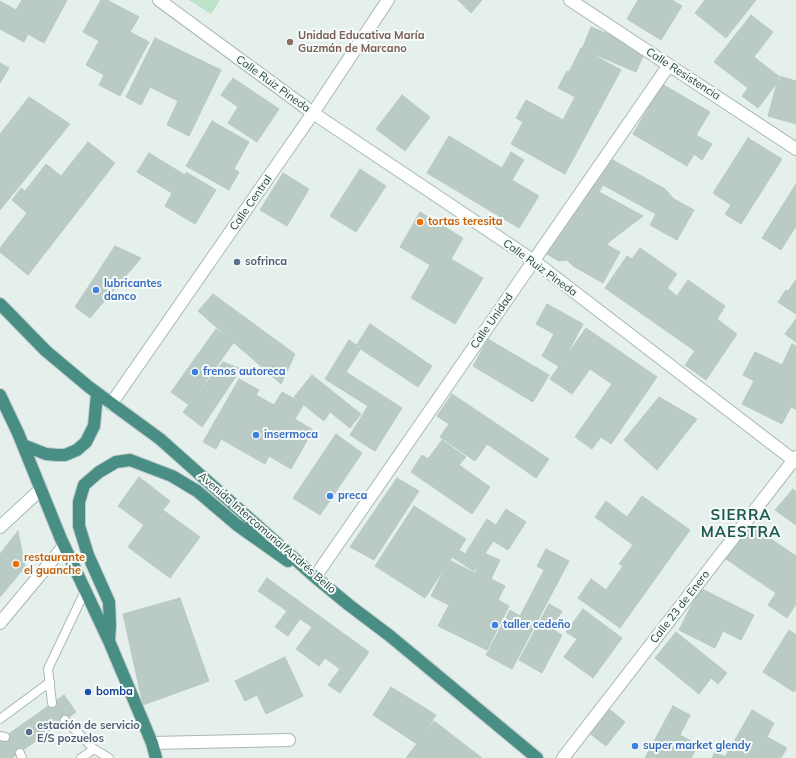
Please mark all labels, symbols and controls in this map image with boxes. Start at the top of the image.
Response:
place label: Unidad Educativa María Guzmán de Marcano [298,29,424,55]
marker: Unidad Educativa María Guzmán de Marcano [285,37,295,47]
street label: Calle Resistencia [643,45,723,103]
street label: Calle Ruiz Pineda [233,53,313,115]
street label: Calle Central [227,173,275,233]
place label: tortas teresita [428,215,503,229]
marker: tortas teresita [415,217,425,227]
street label: Calle Ruiz Pineda [500,237,580,299]
place label: sofrinca [245,255,287,269]
marker: sofrinca [232,257,242,267]
place label: lubricantes danco [104,277,162,303]
marker: lubricantes danco [91,285,101,295]
street label: Calle Unidad [468,291,516,351]
place label: frenos autoreca [203,365,286,379]
marker: frenos autoreca [190,367,200,377]
place label: insermoca [264,428,318,442]
marker: insermoca [251,430,261,440]
street label: Avenida Intercomunal Andrés Bello [195,470,339,596]
place label: preca [338,489,367,503]
marker: preca [325,491,335,501]
district label: SIERRA MAESTRA [701,506,781,541]
place label: restaurante el guanche [24,551,85,577]
marker: restaurante el guanche [11,559,21,569]
street label: Calle 23 de Enero [648,568,712,646]
place label: taller cedeño [503,618,571,632]
marker: taller cedeño [490,620,500,630]
place label: bomba [96,685,133,699]
marker: bomba [83,687,93,697]
place label: estación de servicio E/S pozuelos [37,719,140,745]
marker: estación de servicio E/S pozuelos [24,727,34,737]
place label: super market glendy [643,739,751,753]
marker: super market glendy [630,741,640,751]

